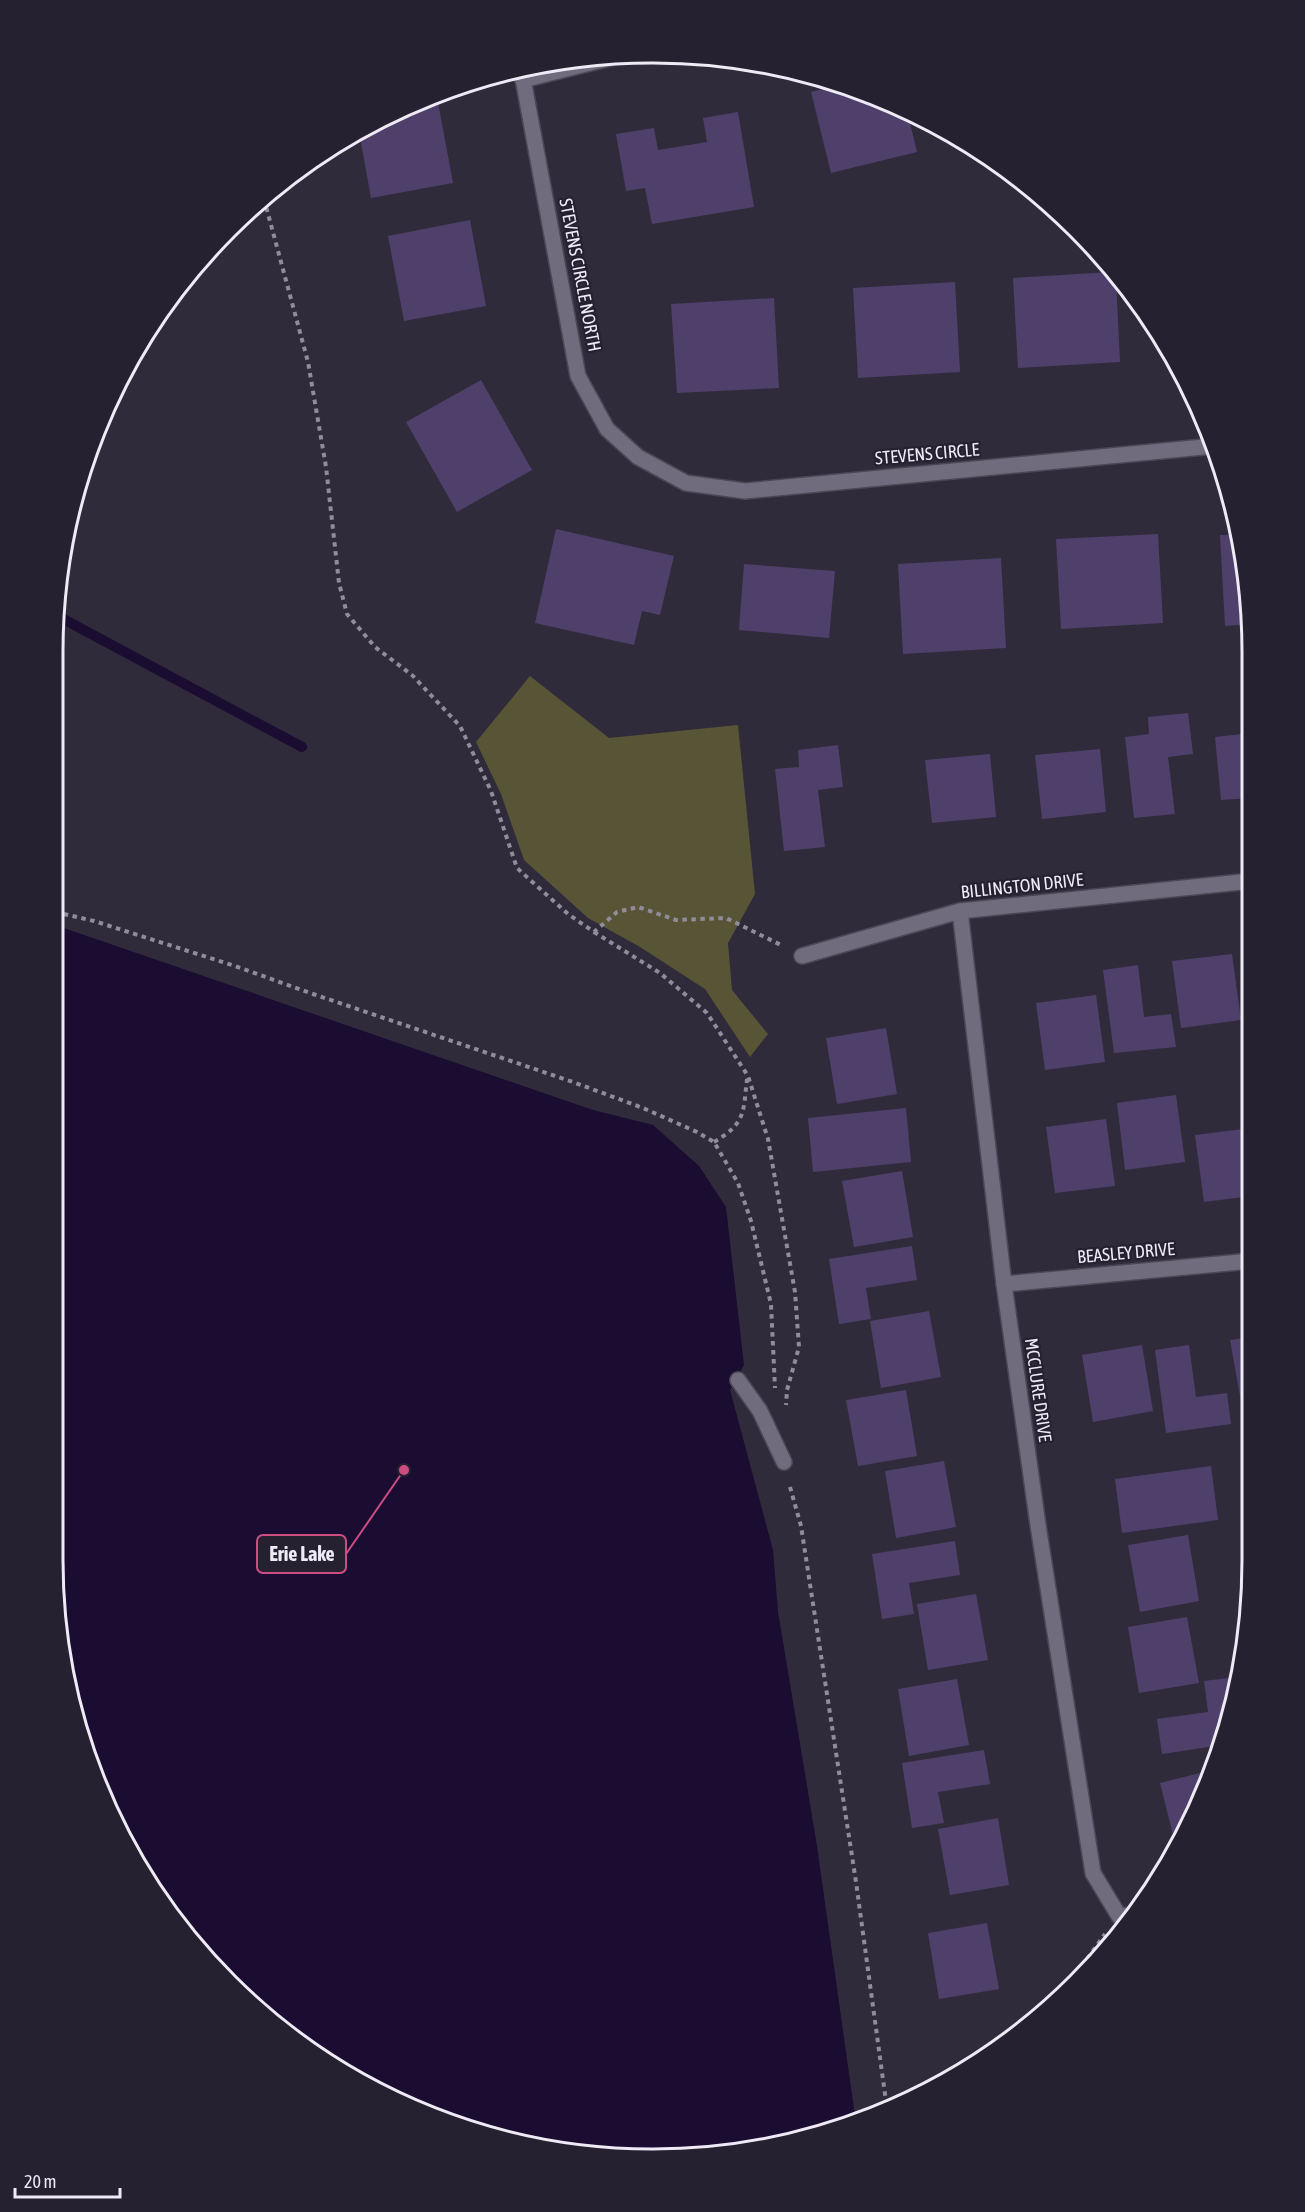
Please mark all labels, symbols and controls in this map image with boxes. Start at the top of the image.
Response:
street label: STEVENS CIRCLE NORTH [555,197,606,353]
street label: STEVENS CIRCLE [874,438,980,469]
street label: BILLINGTON DRIVE [960,869,1085,902]
street label: BEASLEY DRIVE [1076,1238,1176,1267]
street label: MCCLURE DRIVE [1021,1337,1056,1444]
callout: Erie Lake [257,1535,346,1573]
text: Erie Lake [269,1542,335,1565]
scale bar [15,2161,120,2199]
text: 20 m [24,2171,56,2192]

